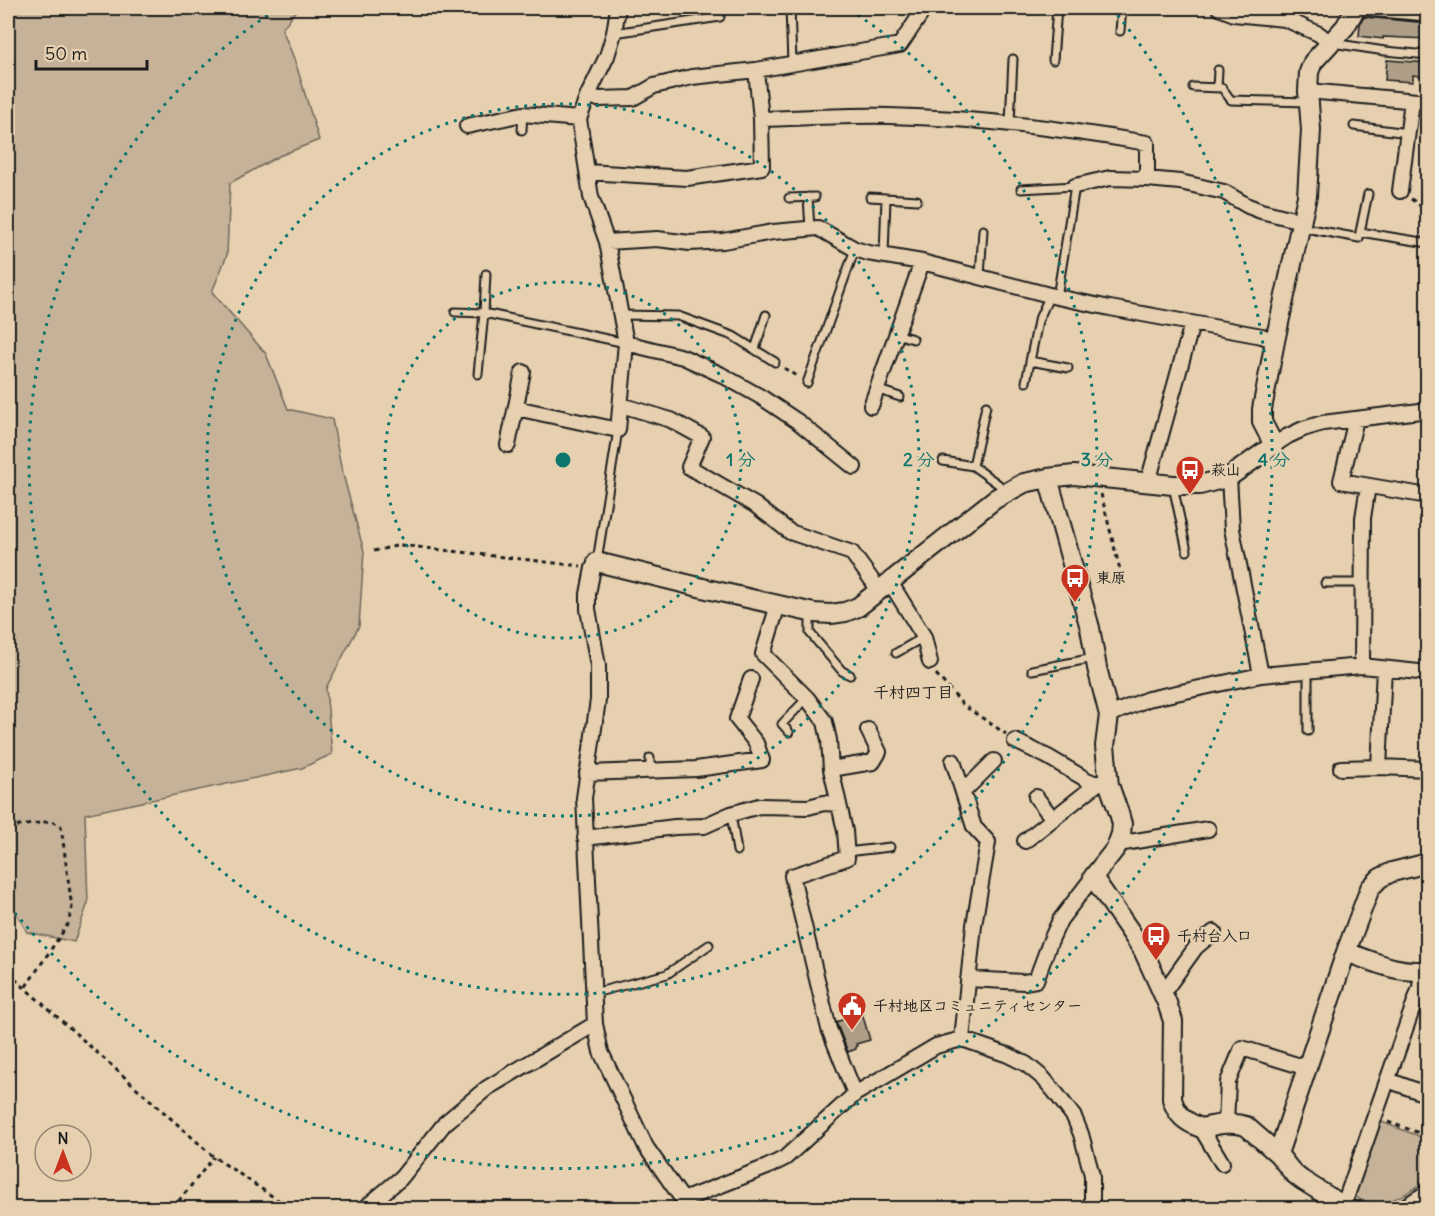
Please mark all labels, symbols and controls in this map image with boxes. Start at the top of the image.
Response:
scale bar [36,33,147,71]
text: 50 m [45,42,87,65]
text: 1 分 [726,448,756,471]
text: 2 分 [903,448,935,471]
text: 3 分 [1081,448,1113,471]
text: 4 分 [1258,448,1290,471]
centre of rings [553,450,573,470]
bus stop icon: 萩山 [1174,454,1206,496]
place label: 萩山 [1211,460,1241,479]
bus stop icon: 東原 [1059,562,1091,604]
place label: 東原 [1096,568,1126,587]
district label: 千村四丁目 [873,682,953,702]
bus stop icon: 千村台入口 [1140,920,1172,962]
place label: 千村台入口 [1177,926,1252,945]
public building icon: 千村地区コミュニティセンター [836,990,868,1032]
place label: 千村地区コミュニティセンター [873,996,1082,1015]
north arrow [33,1123,93,1183]
text: N [57,1128,69,1148]

